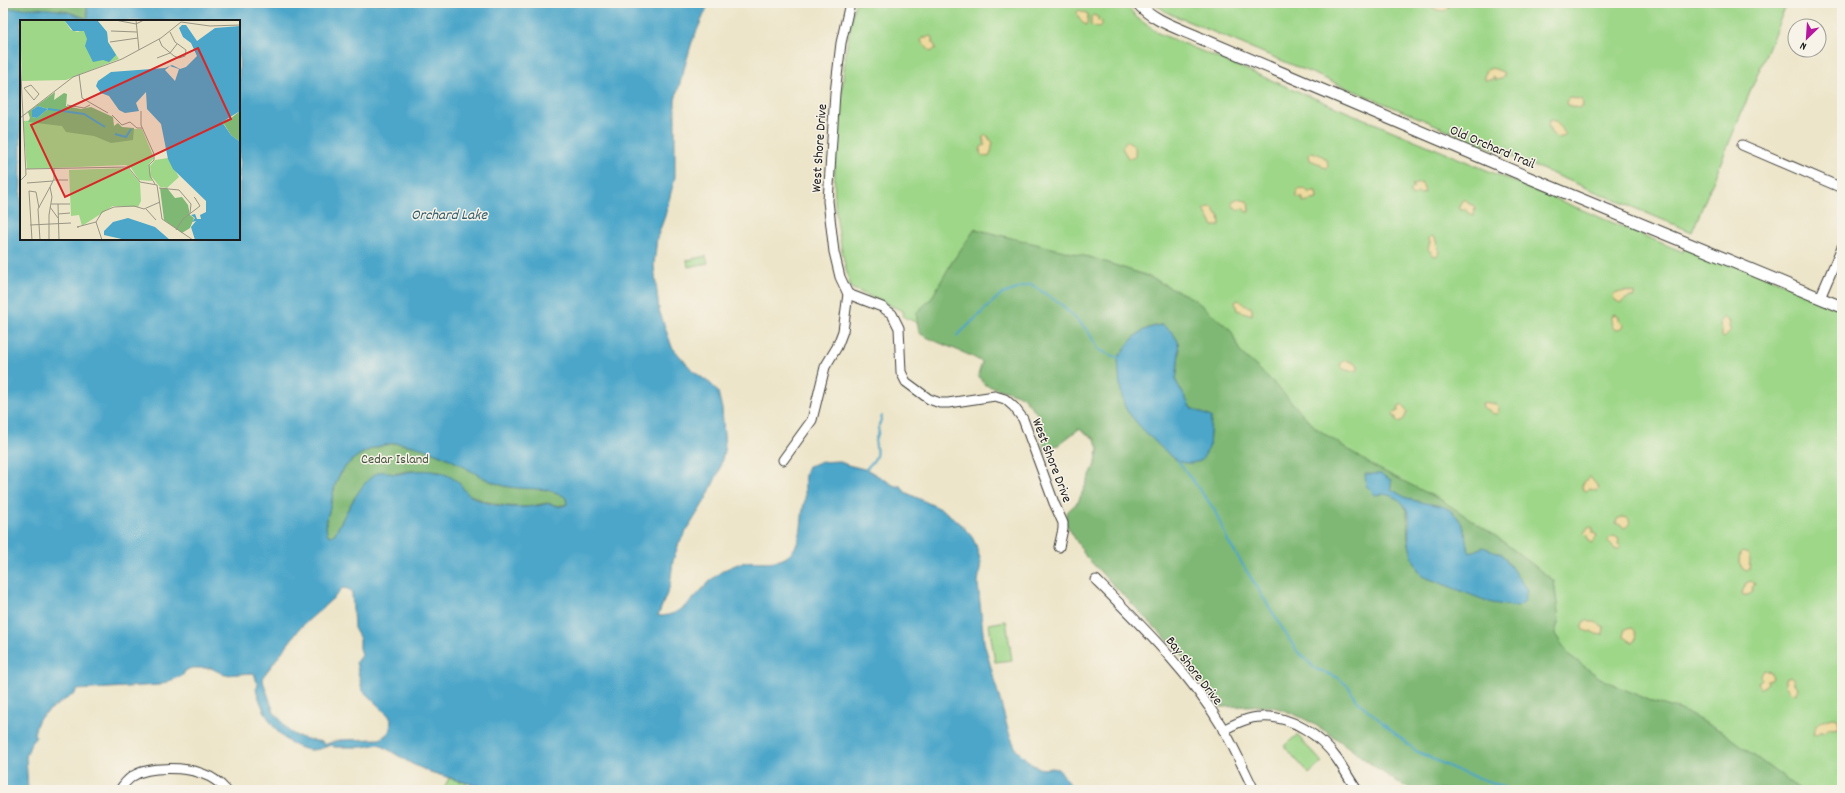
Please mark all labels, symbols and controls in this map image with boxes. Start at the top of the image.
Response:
north arrow [1787,18,1827,58]
inset map [20,20,240,240]
text: N [1797,37,1809,54]
street label: West Shore Drive [807,103,833,193]
street label: Old Orchard Trail [1446,121,1539,175]
water label: Orchard Lake [411,205,488,227]
street label: West Shore Drive [1026,416,1076,506]
park label: Cedar Island [361,450,429,470]
street label: Bay Shore Drive [1160,633,1227,710]

